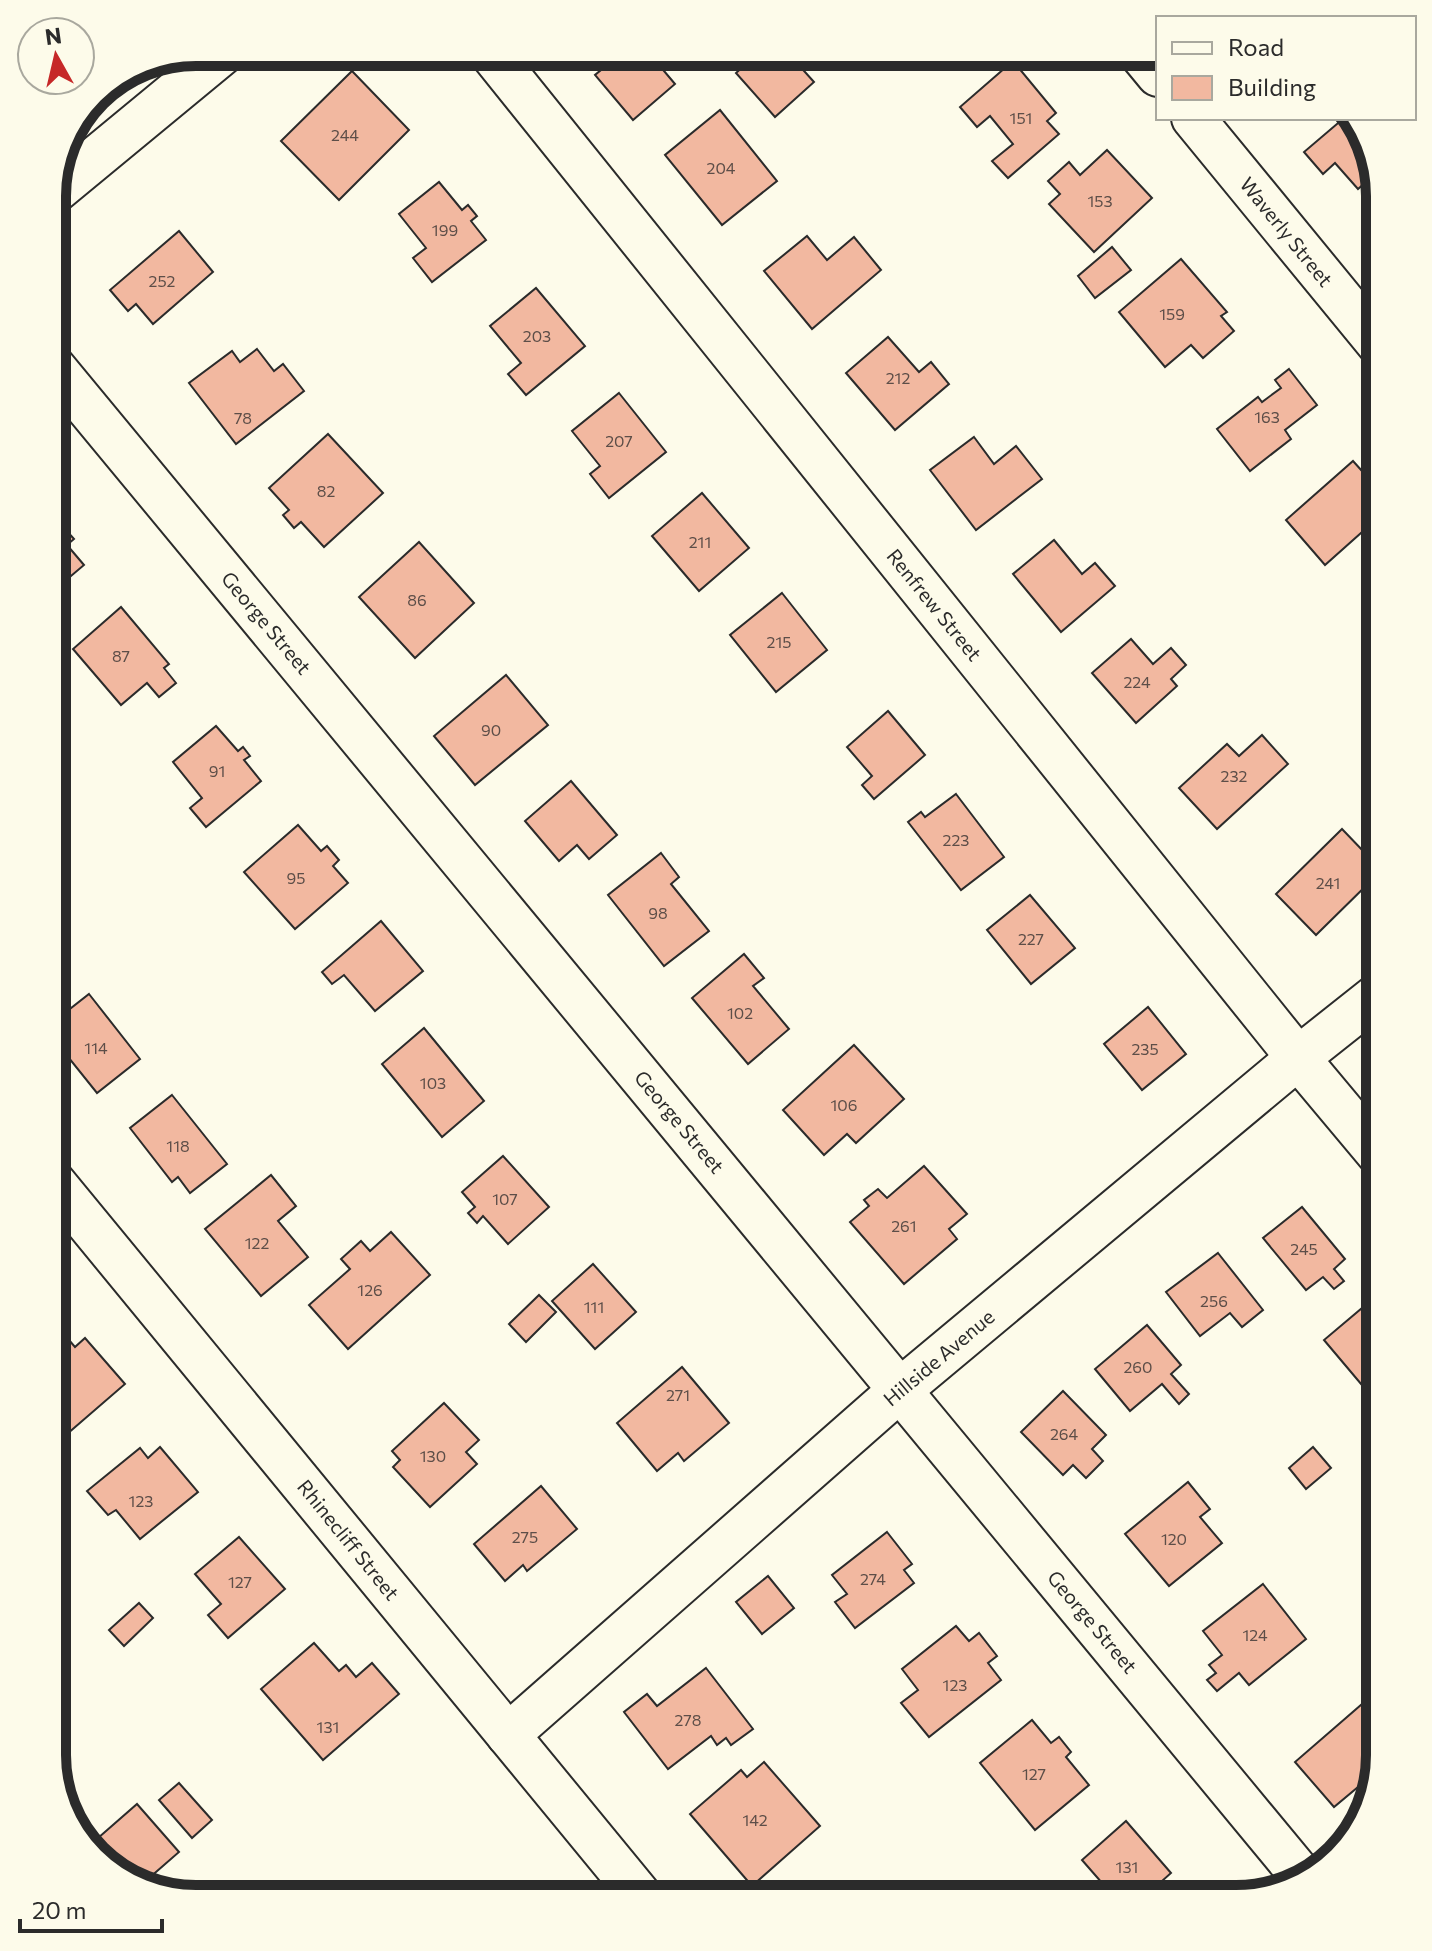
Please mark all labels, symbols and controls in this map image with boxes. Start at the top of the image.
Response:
north arrow [16,16,96,96]
legend [1156,16,1416,120]
text: N [43,21,63,50]
text: Road [1228,32,1284,61]
text: Building [1228,72,1316,101]
house number: 151 [1010,108,1032,127]
house number: 244 [331,125,359,144]
house number: 204 [707,158,736,177]
street label: Waverly Street [1235,172,1338,291]
house number: 153 [1087,191,1113,210]
house number: 199 [432,220,458,239]
house number: 252 [149,271,176,290]
house number: 159 [1159,304,1185,323]
house number: 203 [523,326,551,345]
house number: 212 [886,368,910,387]
house number: 163 [1254,407,1280,426]
house number: 78 [234,408,252,427]
house number: 207 [605,431,633,450]
house number: 82 [317,481,335,500]
house number: 211 [689,532,711,551]
street label: Renfrew Street [882,544,987,665]
street label: George Street [217,566,317,679]
house number: 86 [407,590,427,609]
house number: 215 [767,632,791,651]
house number: 87 [112,646,130,665]
house number: 224 [1123,672,1151,691]
house number: 90 [481,720,501,739]
house number: 91 [209,761,225,780]
house number: 232 [1221,766,1248,785]
house number: 223 [943,830,969,849]
house number: 95 [287,868,305,887]
house number: 241 [1316,873,1340,892]
house number: 98 [648,903,668,922]
house number: 227 [1018,929,1044,948]
house number: 102 [727,1003,753,1022]
house number: 114 [84,1038,108,1057]
house number: 235 [1131,1039,1159,1058]
street label: George Street [630,1065,730,1178]
house number: 103 [420,1073,446,1092]
house number: 106 [831,1095,858,1114]
house number: 118 [166,1136,190,1155]
house number: 107 [492,1189,518,1208]
house number: 261 [891,1216,917,1235]
house number: 122 [245,1233,269,1252]
house number: 245 [1290,1239,1318,1258]
house number: 126 [357,1280,383,1299]
house number: 256 [1200,1291,1228,1310]
house number: 111 [584,1297,604,1316]
street label: Hillside Avenue [878,1304,999,1411]
house number: 260 [1124,1357,1152,1376]
house number: 271 [666,1385,690,1404]
house number: 264 [1050,1424,1078,1443]
house number: 130 [420,1446,446,1465]
street label: Rhinecliff Street [293,1474,405,1604]
house number: 123 [129,1491,153,1510]
house number: 275 [512,1527,538,1546]
house number: 120 [1161,1529,1187,1548]
street label: George Street [1043,1565,1143,1678]
house number: 274 [860,1569,886,1588]
house number: 127 [228,1572,252,1591]
house number: 124 [1242,1625,1268,1644]
house number: 123 [943,1675,967,1694]
house number: 278 [675,1710,701,1729]
house number: 131 [317,1717,339,1736]
house number: 127 [1022,1764,1046,1783]
house number: 142 [742,1810,768,1829]
house number: 131 [1116,1857,1138,1876]
scale bar [20,1883,162,1933]
text: 20 m [32,1895,86,1924]

